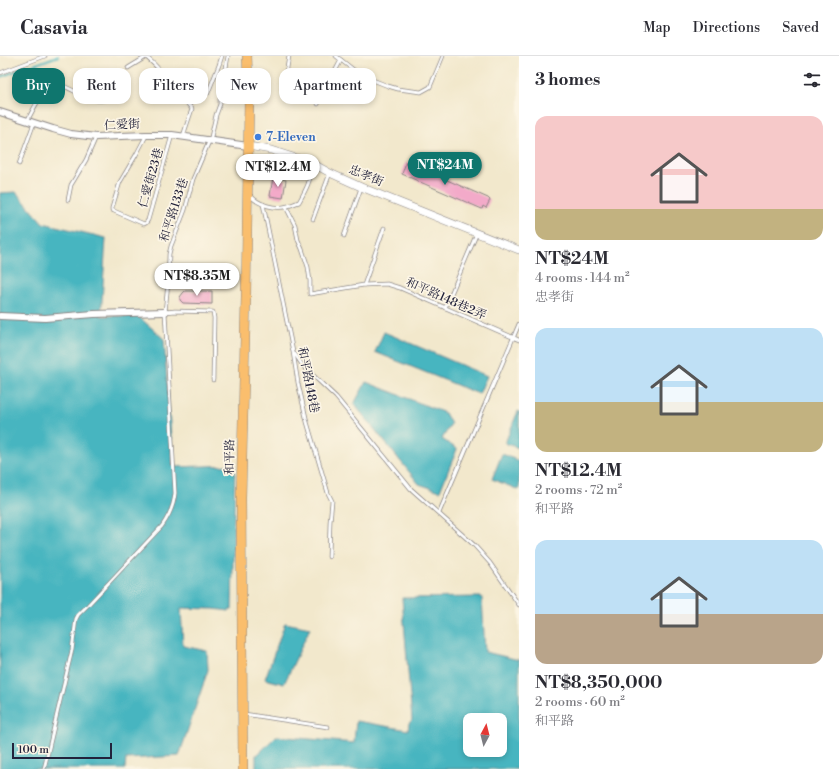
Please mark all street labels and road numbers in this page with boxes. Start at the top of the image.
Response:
street label: 仁愛街 [104,117,141,133]
street label: 仁愛街23巷 [135,146,167,210]
street label: 忠孝街 [346,162,386,190]
street label: 和平路133巷 [157,176,191,244]
street label: 和平路148巷2弄 [404,275,488,323]
street label: 和平路148巷 [294,346,322,414]
street label: 和平路 [222,439,238,475]

